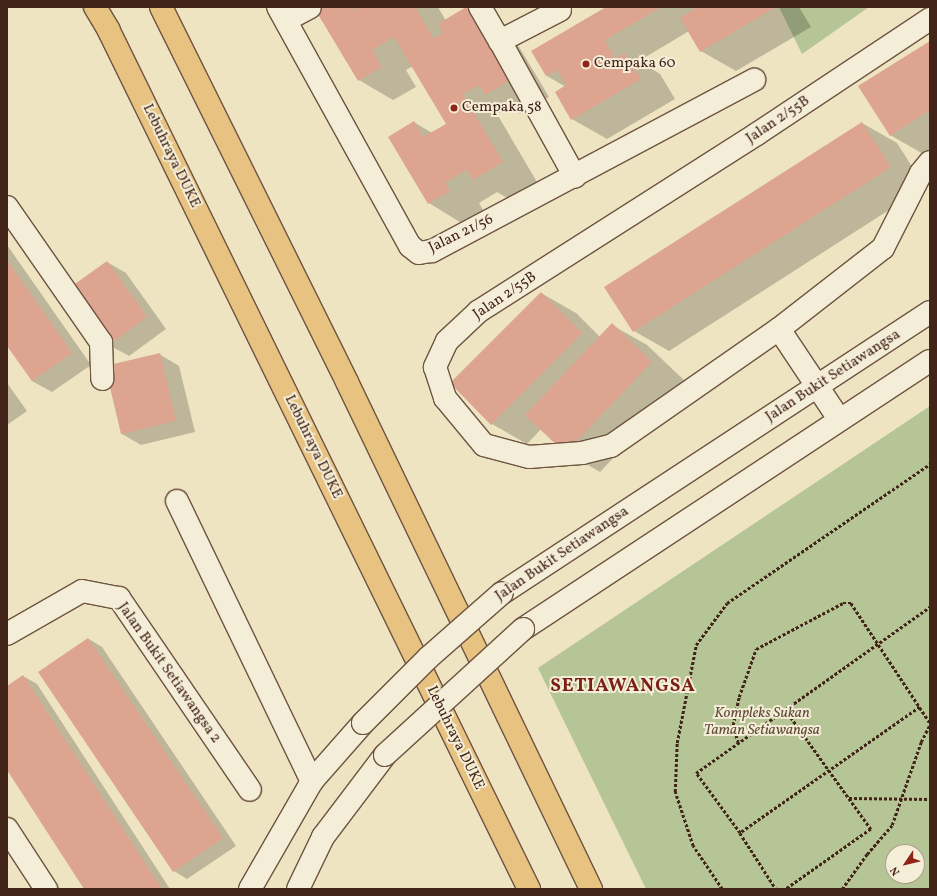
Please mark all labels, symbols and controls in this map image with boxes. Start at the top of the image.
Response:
place label: Cempaka 60 [594,55,675,73]
marker: Cempaka 60 [581,59,591,69]
street label: Jalan 2/55B [743,92,813,148]
place label: Cempaka 58 [462,99,542,117]
street label: Lebuhraya DUKE [138,101,204,211]
marker: Cempaka 58 [449,103,459,113]
street label: Jalan 21/56 [426,211,496,257]
street label: Jalan 2/55B [470,268,540,324]
street label: Jalan Bukit Setiawangsa [762,326,904,426]
street label: Lebuhraya DUKE [280,392,346,502]
street label: Jalan Bukit Setiawangsa [492,503,632,605]
street label: Jalan Bukit Setiawangsa 2 [113,599,225,747]
district label: SETIAWANGSA [550,676,696,698]
street label: Lebuhraya DUKE [422,683,488,793]
park label: Kompleks Sukan Taman Setiawangsa [704,704,820,739]
north arrow [885,844,925,884]
text: N [887,863,904,878]

